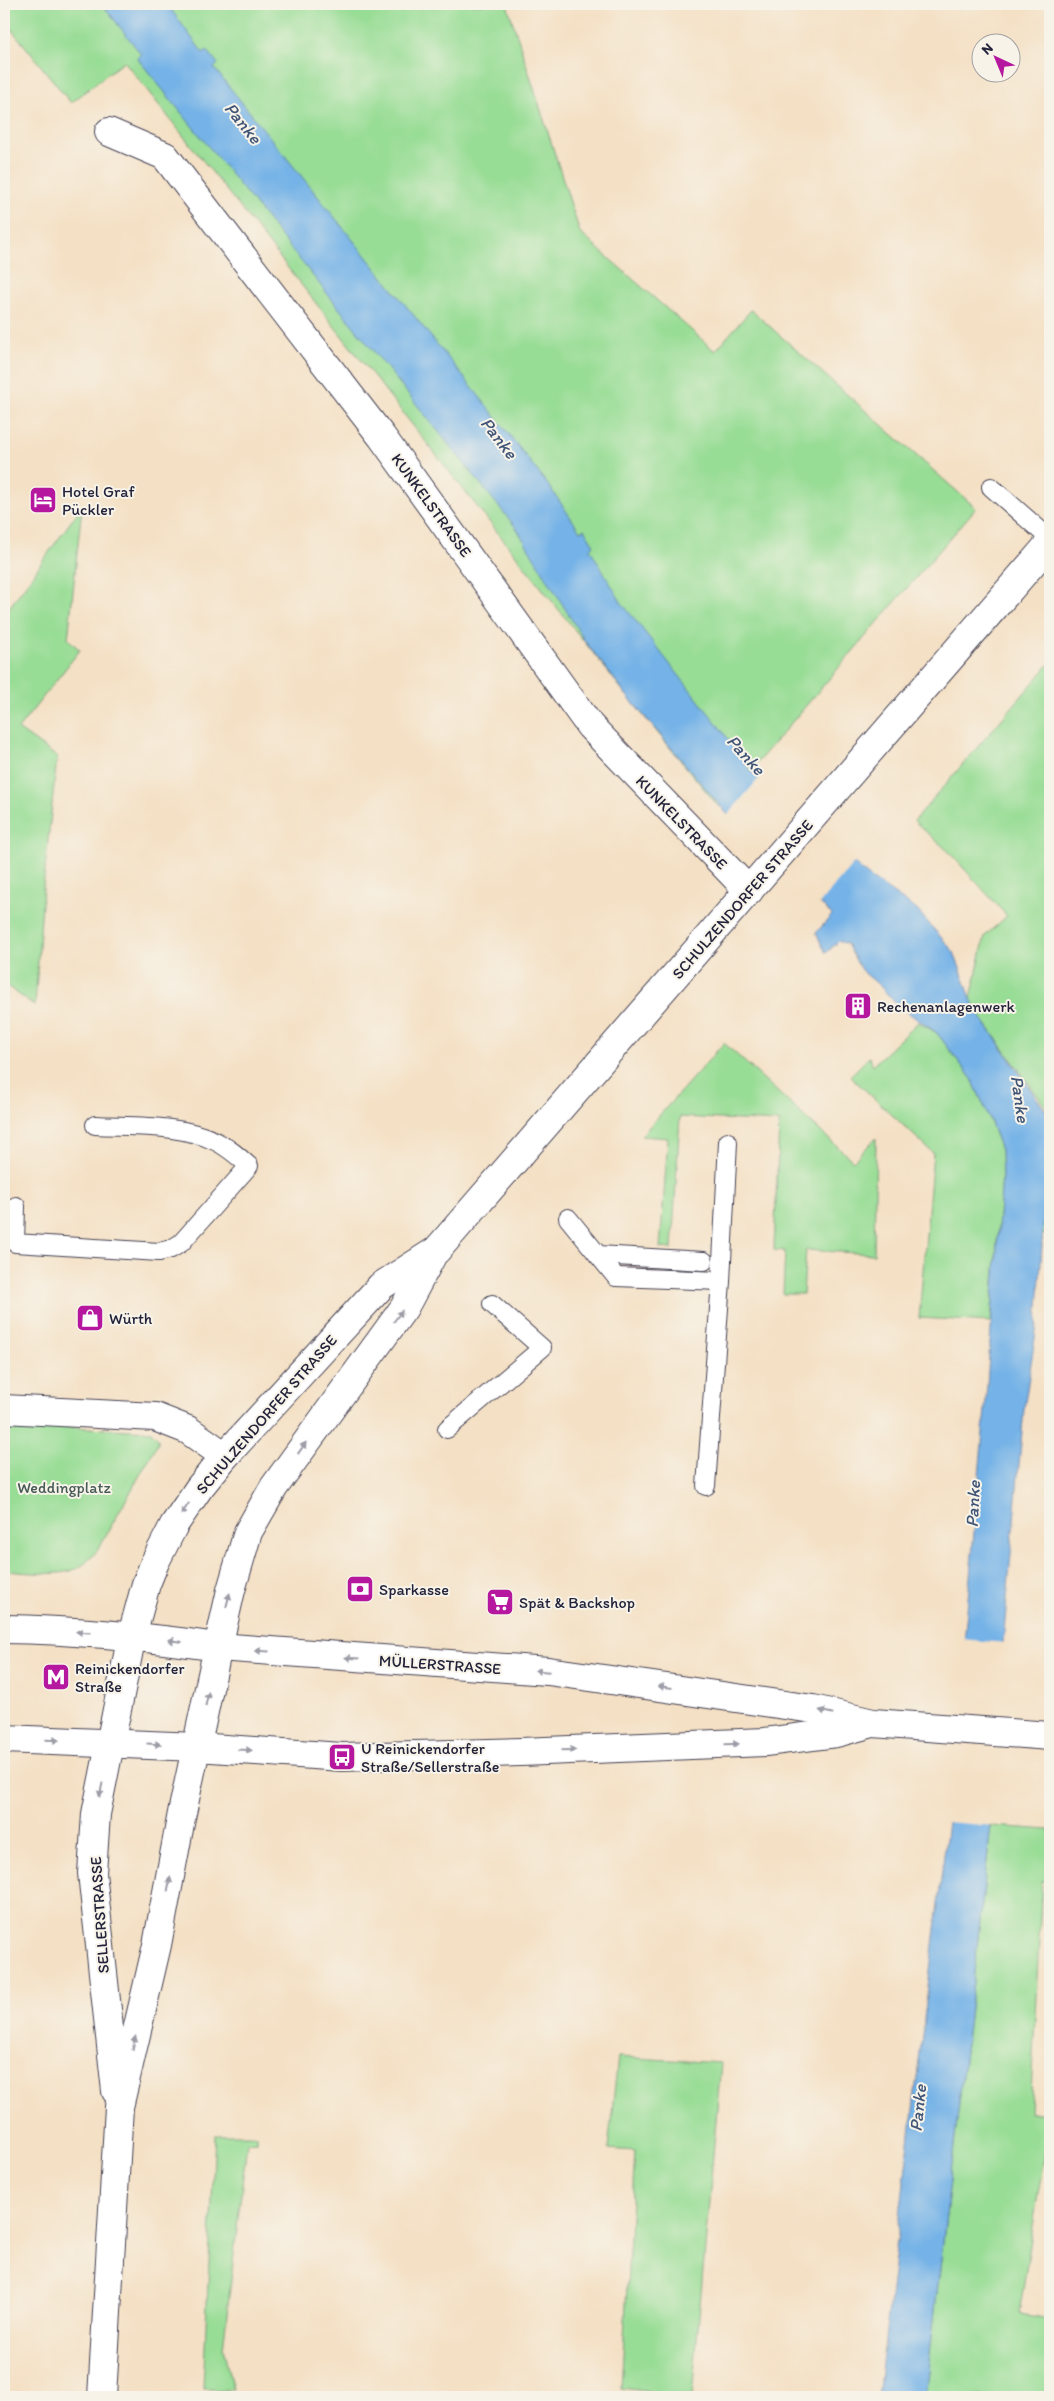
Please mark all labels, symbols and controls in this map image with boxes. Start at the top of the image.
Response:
north arrow [972,32,1022,82]
text: N [978,40,997,58]
water label: Panke [220,98,267,149]
water label: Panke [476,413,523,464]
street label: KUNKELSTRASSE [388,450,476,561]
place label: Hotel Graf Pückler [62,482,136,519]
hotel icon: Hotel Graf Pückler [28,485,58,515]
water label: Panke [722,730,771,781]
street label: KUNKELSTRASSE [632,771,732,874]
street label: SCHULZENDORFER STRASSE [668,816,817,983]
building icon: Rechenanlagenwerk [843,991,873,1021]
place label: Rechenanlagenwerk [877,997,1016,1016]
water label: Panke [1006,1074,1034,1125]
shop icon: Würth [75,1303,105,1333]
place label: Würth [109,1309,153,1328]
one-way arrow [392,1310,403,1323]
street label: SCHULZENDORFER STRASSE [192,1331,341,1498]
one-way arrow [297,1441,307,1454]
park label: Weddingplatz [17,1478,111,1497]
water label: Panke [961,1479,985,1528]
one-way arrow [180,1502,190,1515]
bank icon: Sparkasse [345,1574,375,1604]
place label: Sparkasse [379,1580,449,1599]
supermarket icon: Spät & Backshop [485,1587,515,1617]
one-way arrow [224,1592,232,1607]
place label: Spät & Backshop [519,1593,635,1612]
one-way arrow [75,1627,91,1635]
one-way arrow [167,1637,183,1645]
one-way arrow [253,1646,269,1654]
street label: MÜLLERSTRASSE [378,1651,502,1678]
one-way arrow [344,1653,360,1661]
place label: Reinickendorfer Straße [75,1659,184,1696]
metro station icon: Reinickendorfer Straße [41,1662,71,1692]
one-way arrow [533,1666,549,1674]
one-way arrow [657,1683,673,1691]
one-way arrow [203,1692,211,1707]
one-way arrow [818,1707,833,1715]
one-way arrow [45,1737,61,1745]
place label: U Reinickendorfer Straße/Sellerstraße [361,1739,499,1776]
one-way arrow [724,1739,740,1747]
one-way arrow [146,1741,162,1749]
bus stop icon: U Reinickendorfer Straße/Sellerstraße [327,1742,357,1772]
one-way arrow [562,1746,578,1754]
one-way arrow [237,1747,253,1755]
one-way arrow [97,1782,105,1797]
street label: SELLERSTRASSE [86,1856,113,1974]
one-way arrow [165,1877,173,1892]
one-way arrow [130,2036,138,2051]
water label: Panke [905,2082,932,2133]

